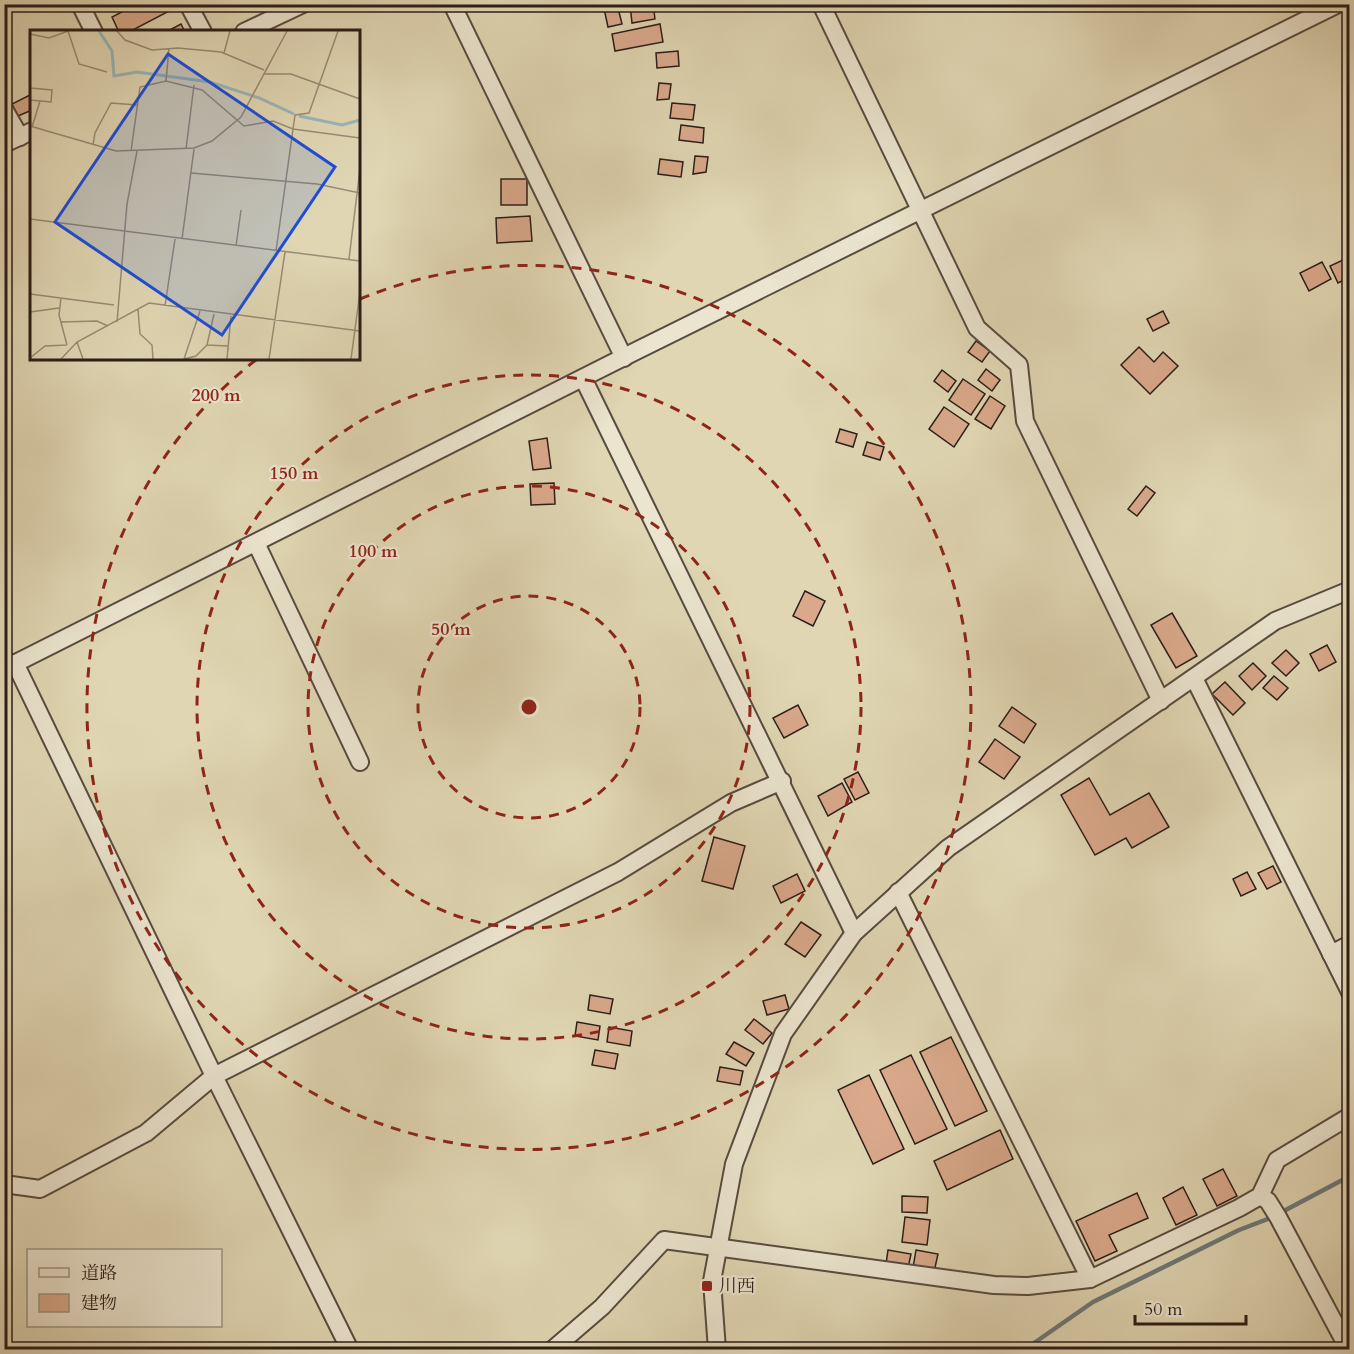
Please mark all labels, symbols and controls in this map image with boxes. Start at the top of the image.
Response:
inset map [30,30,360,360]
text: 200 m [191,383,241,408]
text: 150 m [269,461,319,486]
text: 100 m [348,539,398,564]
text: 50 m [431,617,471,642]
centre of rings [519,697,539,717]
legend [27,1249,222,1327]
text: 道路 [81,1261,117,1286]
place label: 川西 [719,1274,755,1299]
marker: 川西 [700,1279,714,1293]
scale bar [1135,1288,1246,1326]
text: 建物 [81,1291,117,1316]
text: 50 m [1144,1297,1183,1322]

